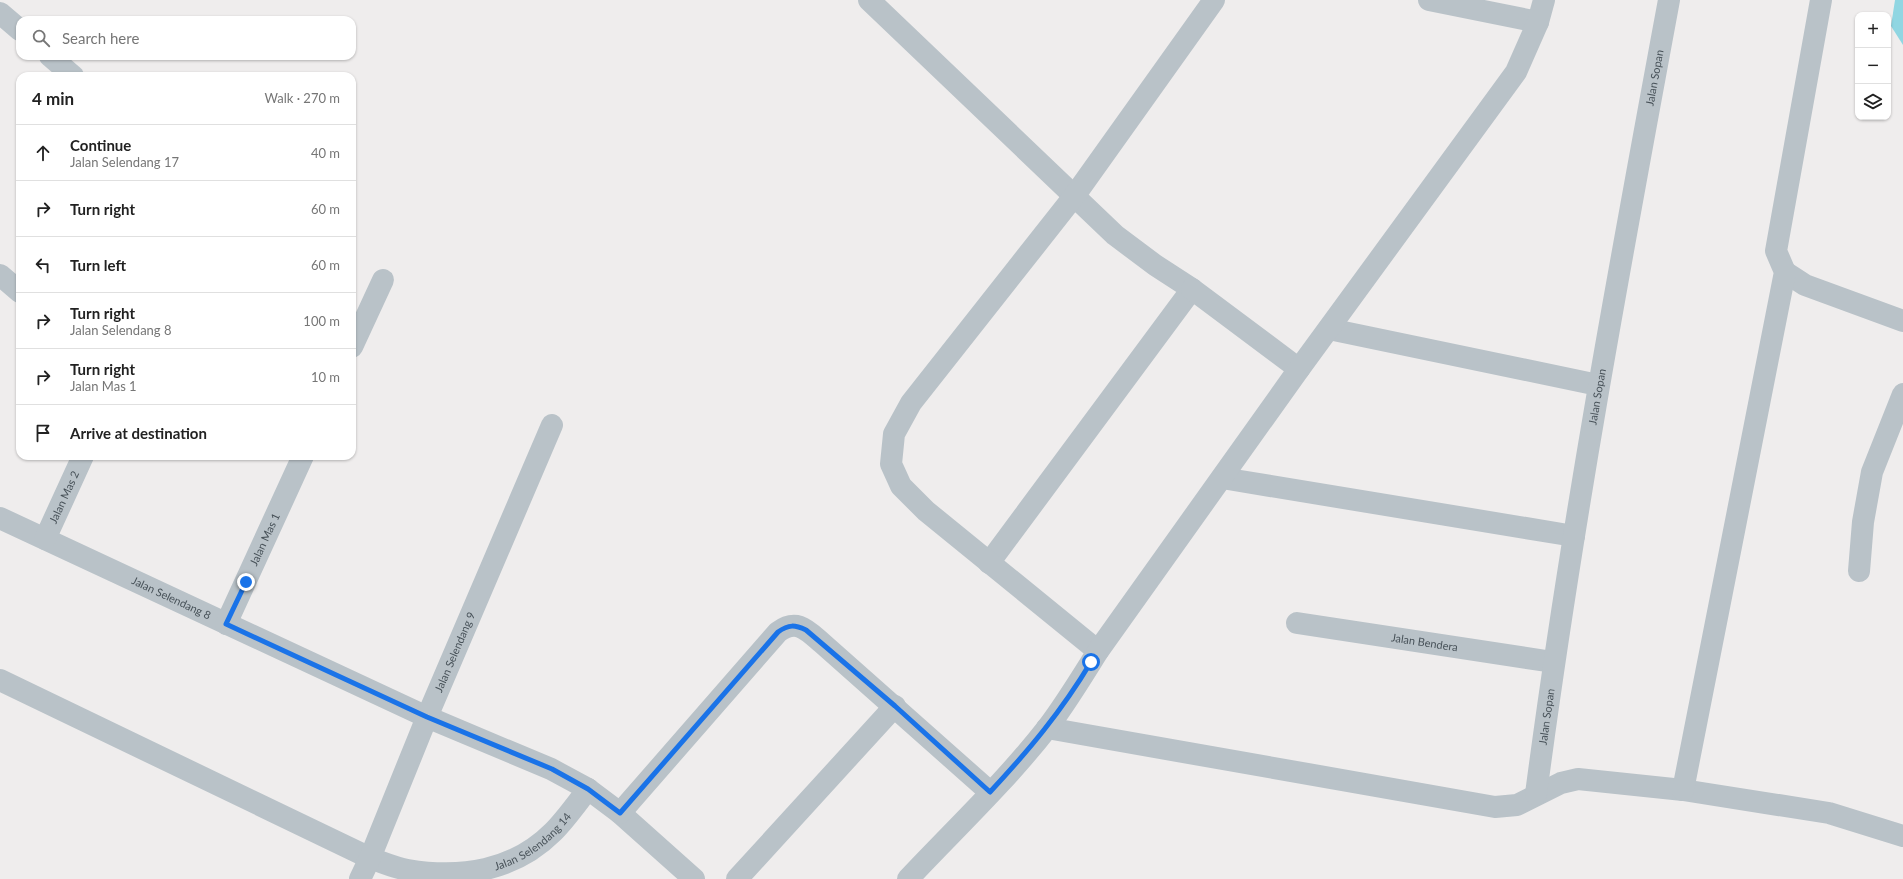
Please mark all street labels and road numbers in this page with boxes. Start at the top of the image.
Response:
street label: Jalan Sopan [1643,49,1666,107]
street label: Jalan Sopan [1585,367,1608,426]
street label: Jalan Mas 2 [46,469,81,525]
street label: Jalan Mas 1 [247,511,282,568]
street label: Jalan Selendang 8 [130,573,213,621]
street label: Jalan Selendang 9 [431,610,477,694]
street label: Jalan Bendera [1390,630,1459,653]
street label: Jalan Sopan [1536,688,1557,746]
street label: Jalan Selendang 14 [492,809,574,872]

